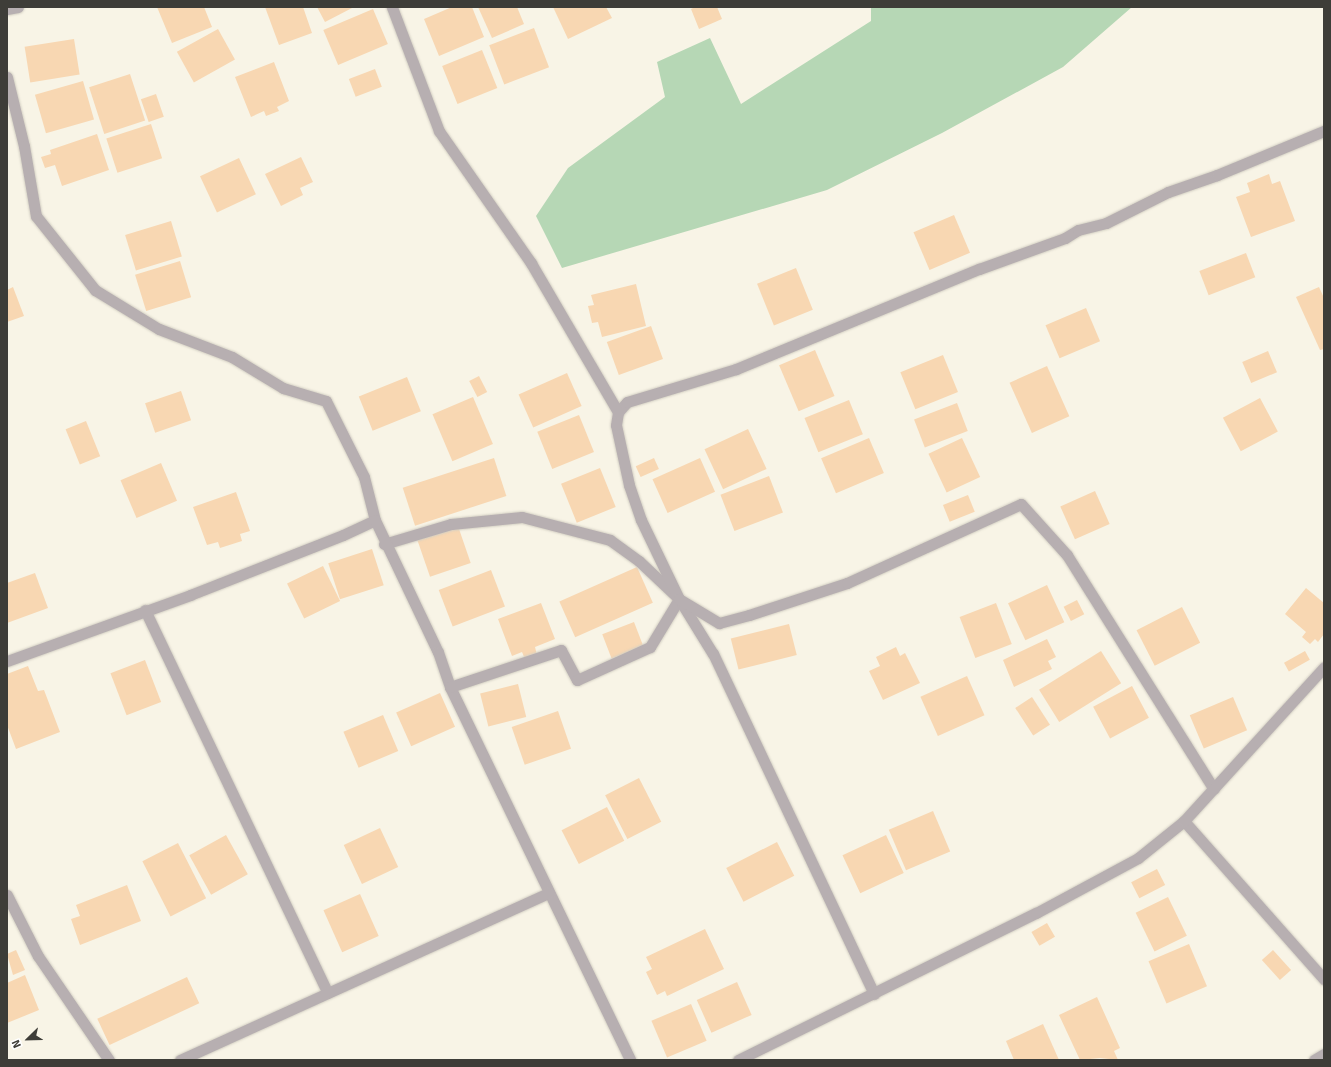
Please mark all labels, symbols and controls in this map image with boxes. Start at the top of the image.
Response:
north arrow [8,1019,48,1059]
text: N [9,1038,24,1050]

